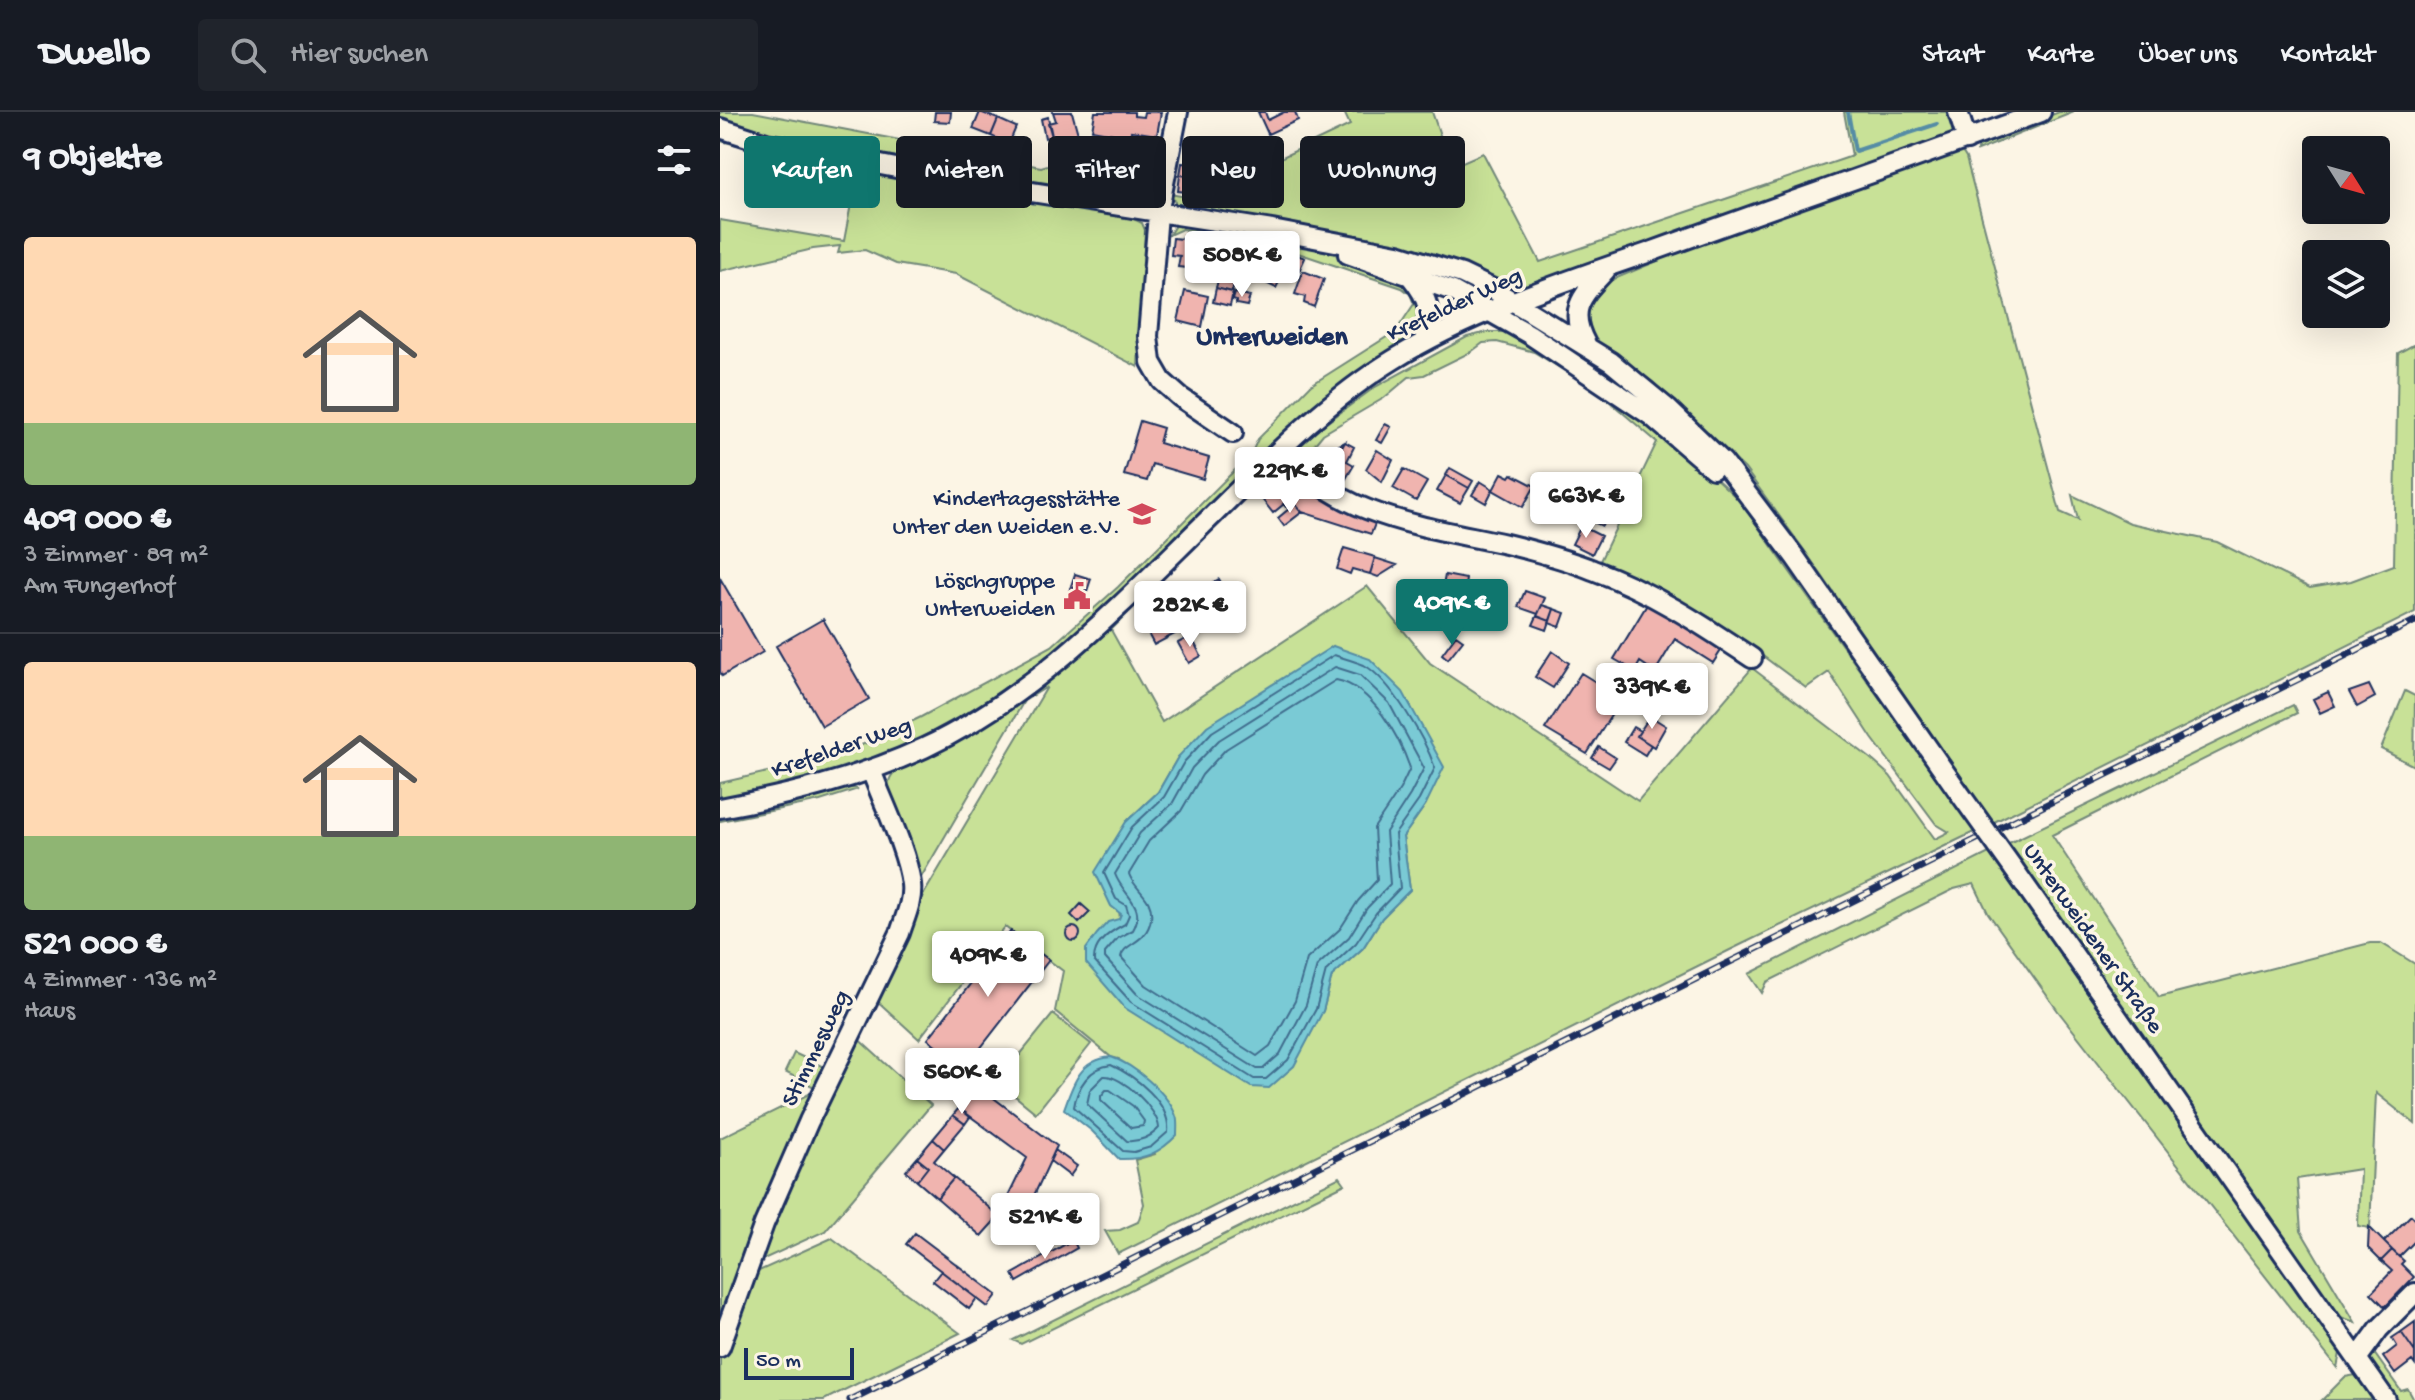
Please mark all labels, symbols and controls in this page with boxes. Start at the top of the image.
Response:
search box [198,19,758,91]
text: Dwello [40,33,150,77]
icon: search [226,33,270,77]
text: Hier suchen [290,38,428,73]
text: Start [1922,39,1983,72]
text: Karte [2027,39,2094,72]
text: Über uns [2138,39,2237,72]
text: Kontakt [2281,39,2375,72]
chip: Kaufen [744,136,880,208]
chip: Mieten [896,136,1032,208]
chip: Filter [1048,136,1166,208]
chip: Neu [1182,136,1284,208]
chip: Wohnung [1300,136,1465,208]
north arrow [2302,136,2390,224]
map controls [2302,136,2390,328]
icon: filters [652,138,696,182]
text: 9 Objekte [24,140,162,180]
pin: 508K € [1177,231,1307,299]
button: layers [2302,240,2390,328]
text: 508K € [1203,241,1281,272]
street label: Krefelder Weg [1383,262,1527,350]
icon: home [288,289,432,433]
district label: Unterweiden [1196,322,1349,355]
pin: 229K € [1225,447,1355,515]
text: 229K € [1253,457,1327,488]
pin: 663K € [1521,472,1651,540]
text: 663K € [1548,482,1624,513]
place label: Kindertagesstätte Unter den Weiden e.V. [893,486,1121,543]
school or university icon: Kindertagesstätte Unter den Weiden e.V. [1127,499,1157,529]
text: 409 000 € [24,501,171,541]
text: 3 Zimmer · 89 m² [24,541,208,572]
place label: Löschgruppe Unterweiden [925,568,1056,625]
text: Am Fungerhof [24,572,175,603]
pin: 409K € [1387,579,1517,647]
public building icon: Löschgruppe Unterweiden [1062,581,1092,611]
pin: 282K € [1125,581,1255,649]
text: 409K € [1414,589,1490,620]
text: 282K € [1152,591,1228,622]
pin: 339K € [1587,663,1717,731]
text: 339K € [1614,673,1690,704]
street label: Krefelder Weg [768,711,916,787]
icon: home [288,714,432,858]
street label: Unterweidener Straße [2015,838,2169,1040]
text: 521 000 € [24,926,167,966]
pin: 409K € [923,931,1053,999]
text: 409K € [950,941,1026,972]
text: 4 Zimmer · 136 m² [24,966,217,997]
street label: Stimmesweg [776,986,858,1112]
text: Haus [24,997,75,1028]
pin: 560K € [897,1048,1027,1116]
text: 560K € [923,1058,1001,1089]
pin: 521K € [980,1193,1110,1261]
text: 521K € [1009,1203,1081,1234]
scale bar [744,1344,854,1380]
text: 50 m [756,1349,801,1375]

